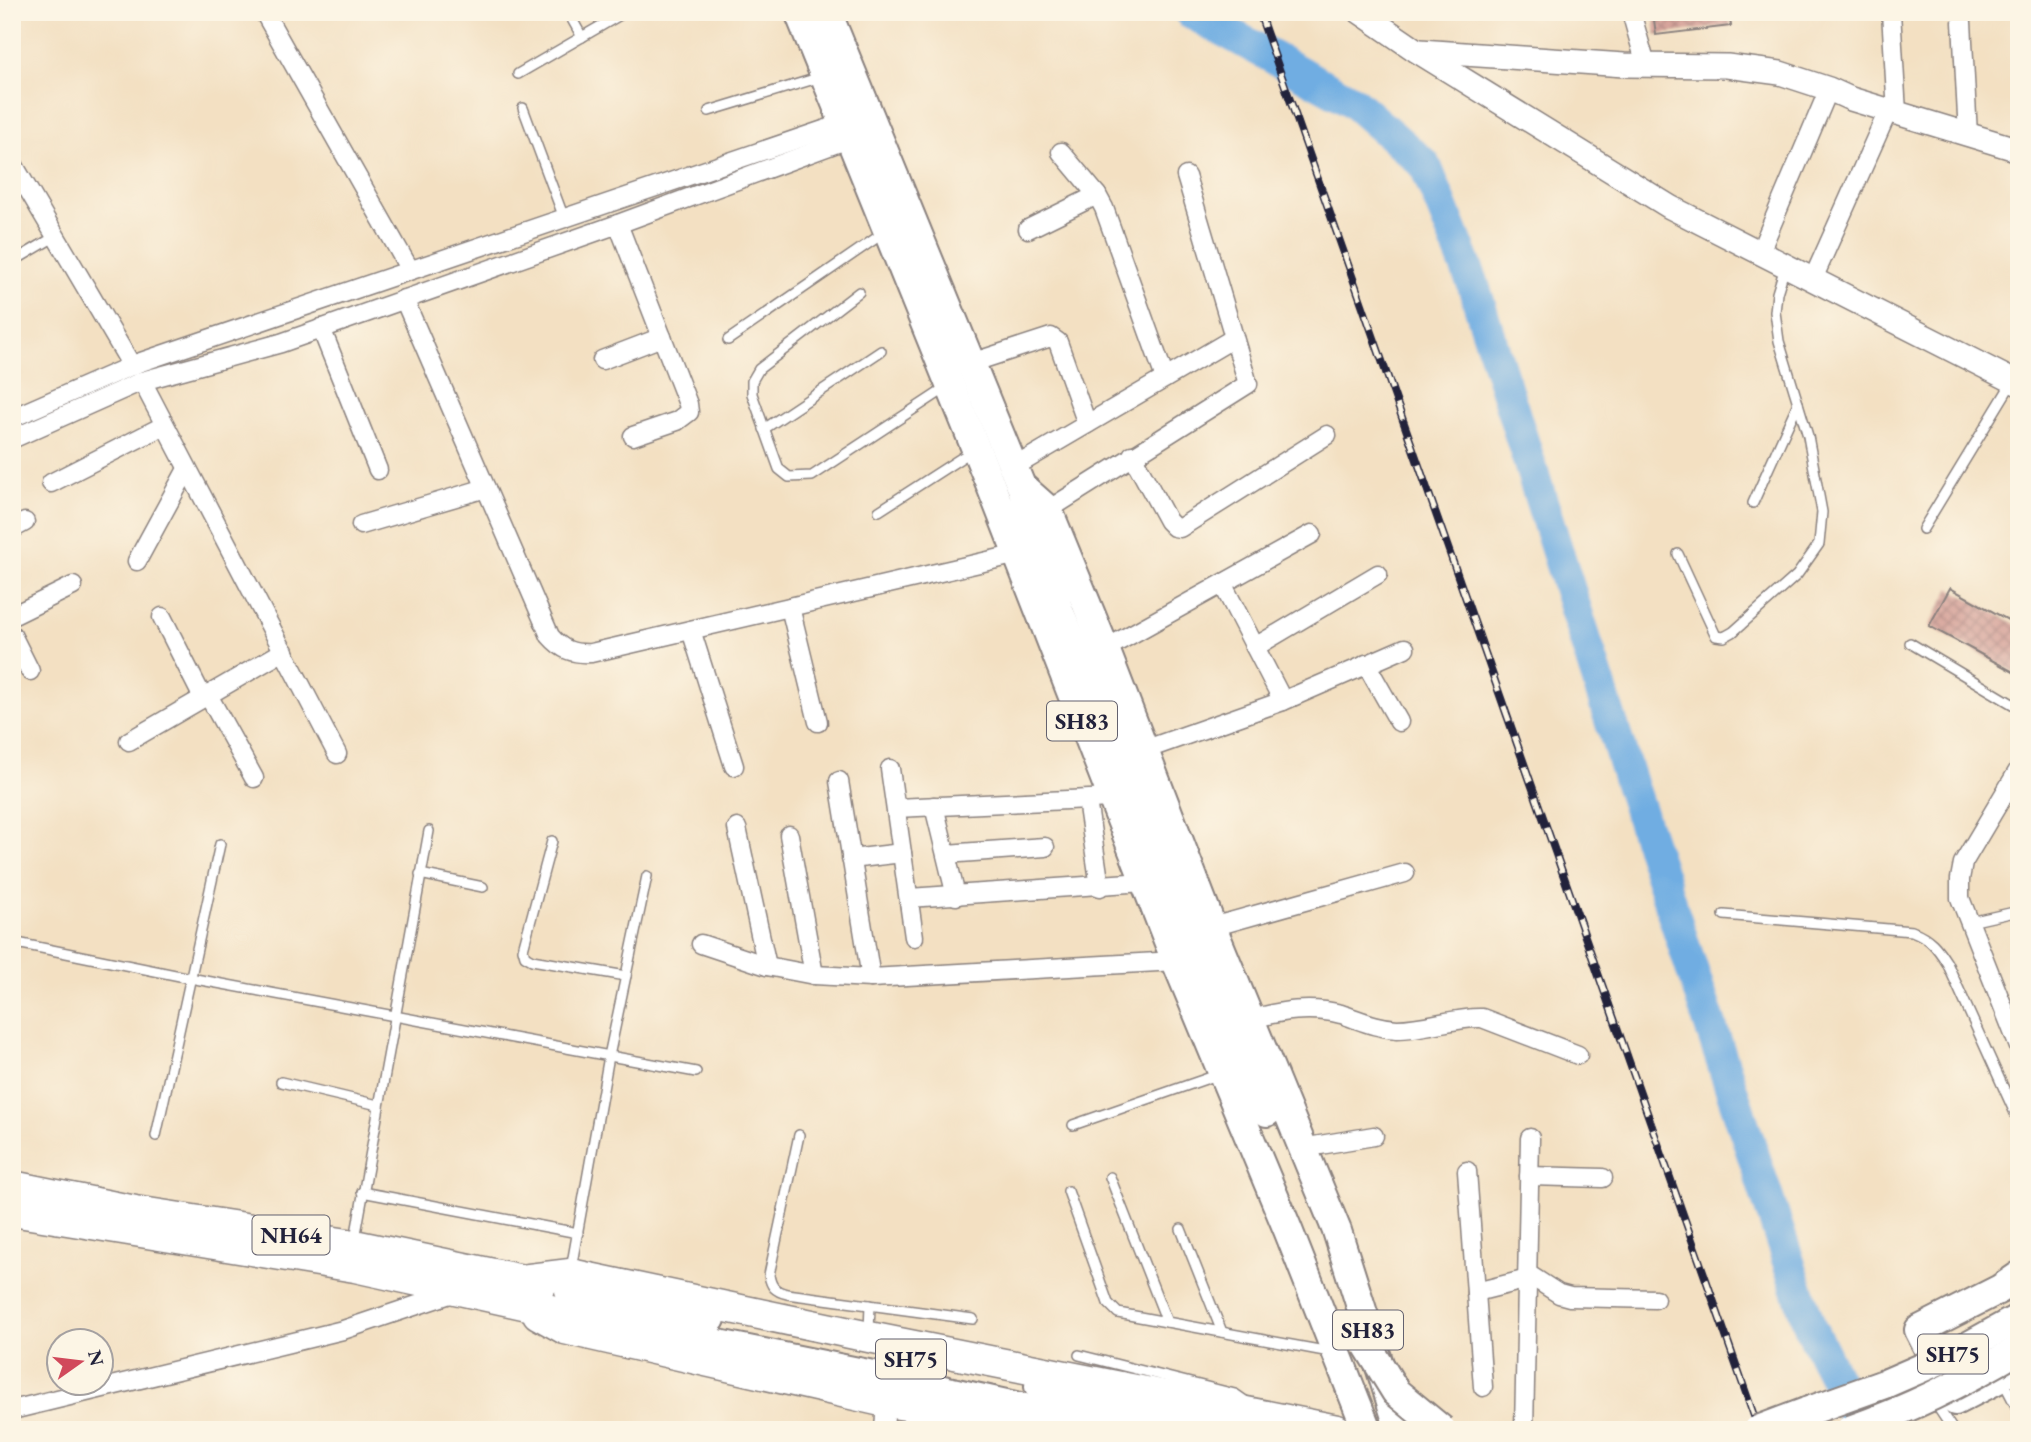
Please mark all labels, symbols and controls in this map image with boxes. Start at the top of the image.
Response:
road number: SH83 [1047,702,1117,740]
road number: NH64 [252,1216,330,1254]
road number: SH83 [1333,1310,1403,1350]
north arrow [46,1326,116,1396]
road number: SH75 [1918,1334,1988,1373]
road number: SH75 [876,1340,946,1378]
text: N [82,1348,110,1369]

